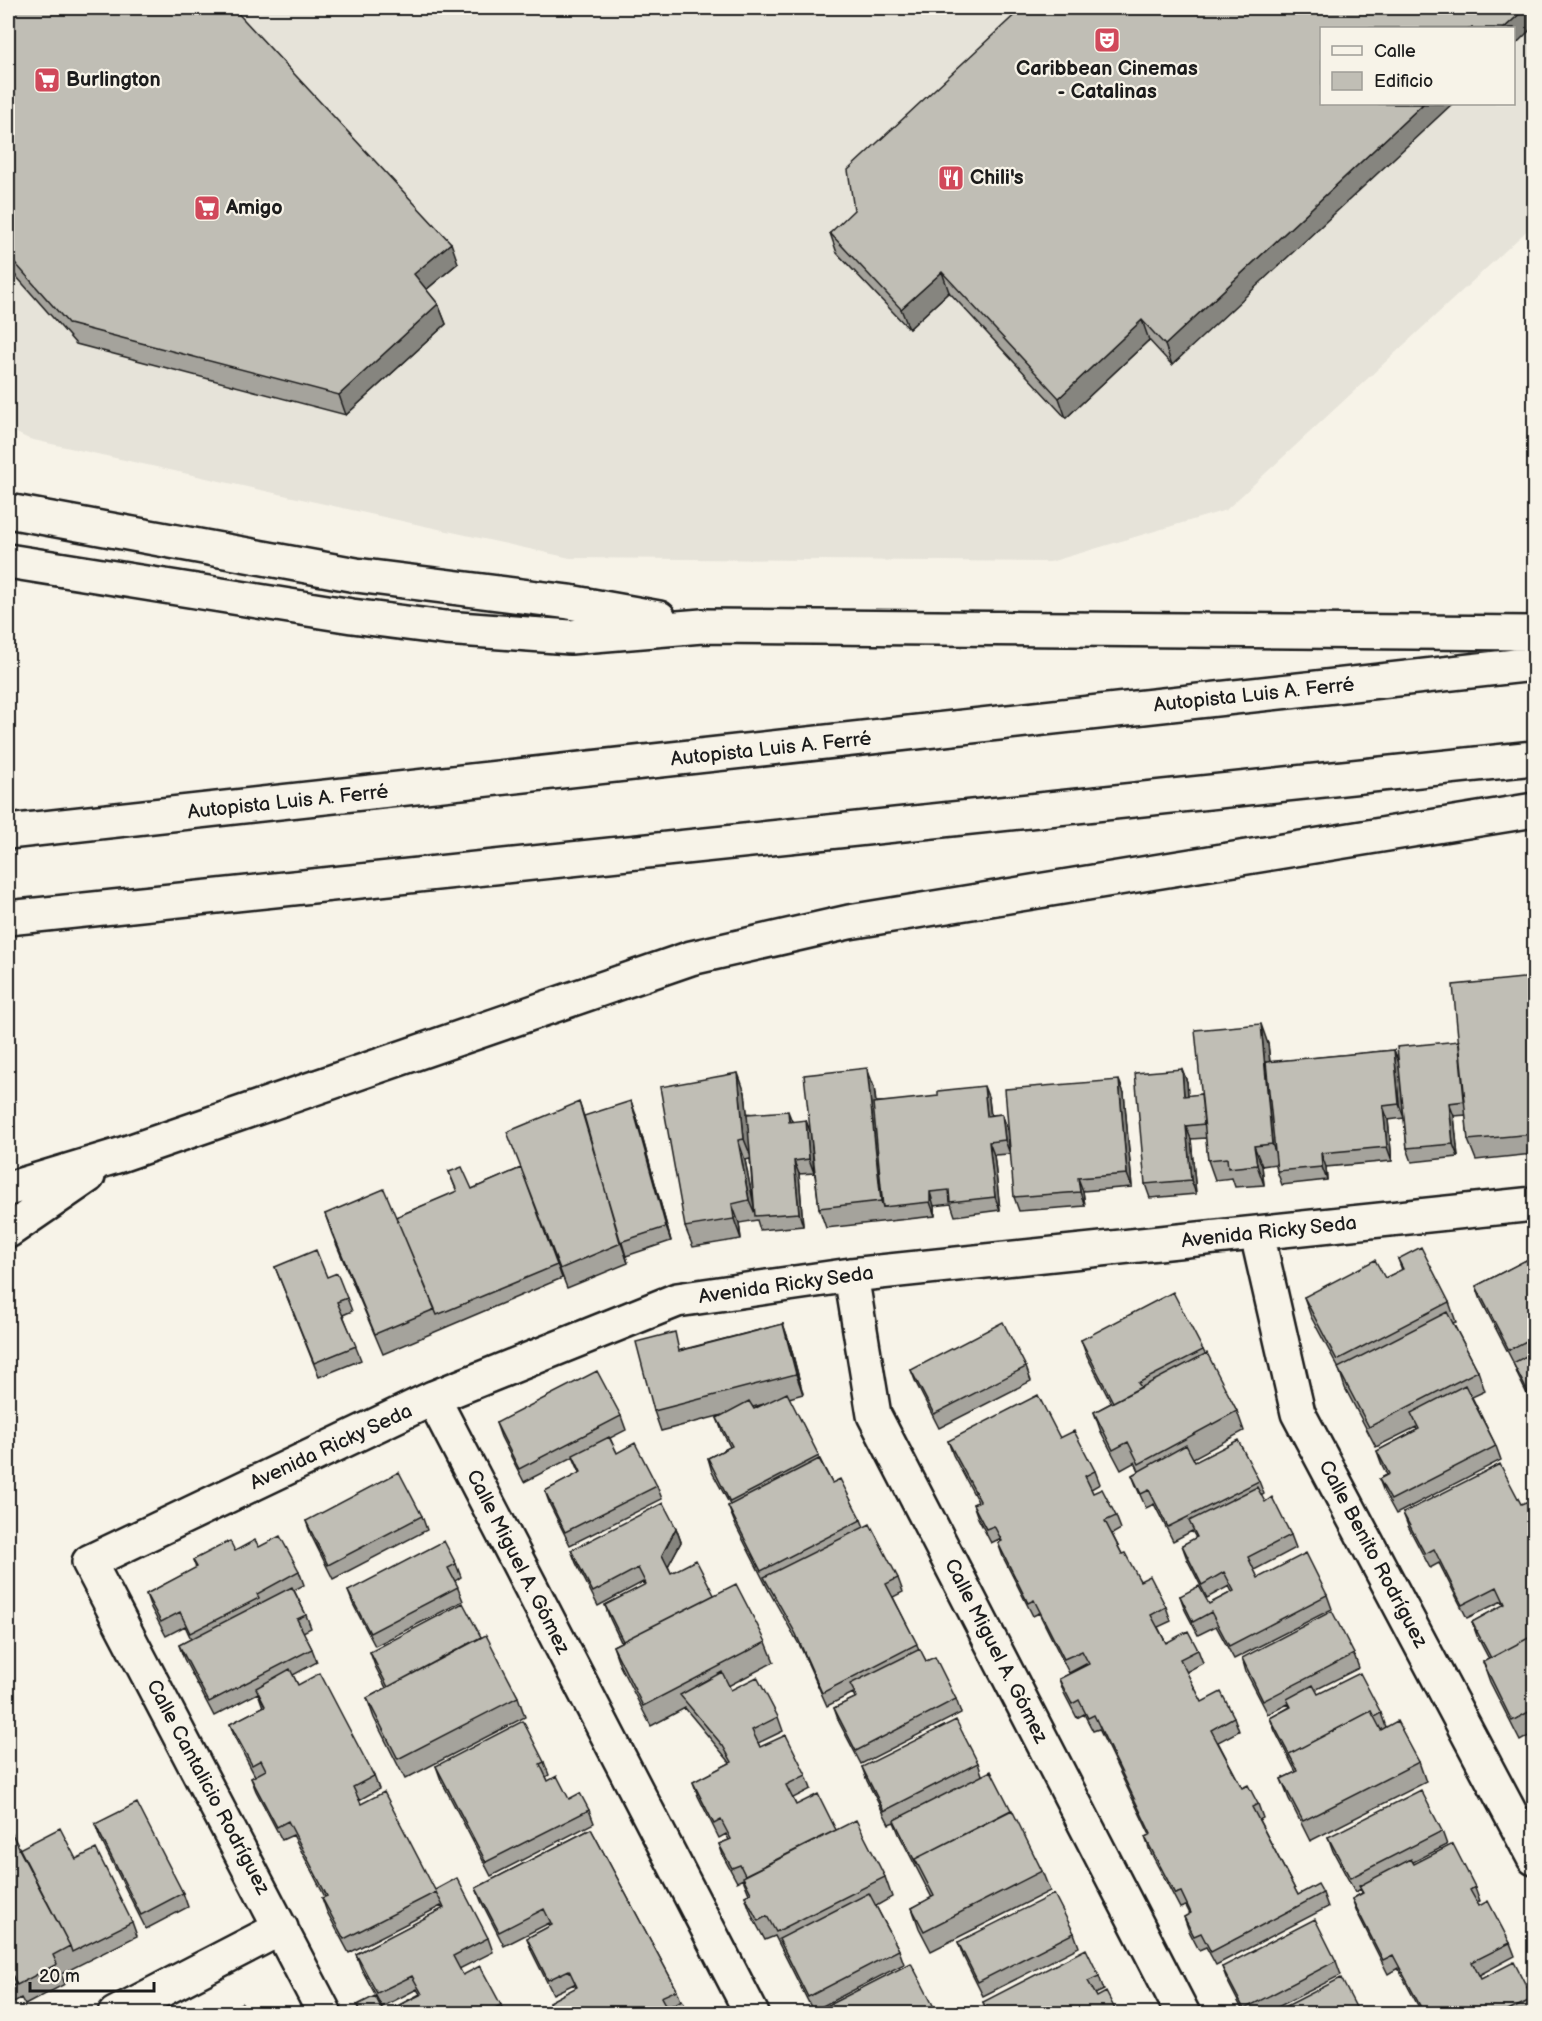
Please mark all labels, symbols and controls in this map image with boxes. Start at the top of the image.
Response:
theatre icon: Caribbean Cinemas - Catalinas [1092,25,1122,55]
legend [1320,27,1515,105]
text: Calle [1374,41,1416,62]
place label: Caribbean Cinemas - Catalinas [1016,57,1198,104]
supermarket icon: Burlington [32,65,62,95]
place label: Burlington [66,68,161,92]
text: Edificio [1374,71,1433,92]
restaurant icon: Chili's [936,163,966,193]
place label: Chili's [970,166,1024,190]
supermarket icon: Amigo [192,193,222,223]
place label: Amigo [225,196,283,220]
street label: Autopista Luis A. Ferré [1152,673,1356,717]
street label: Autopista Luis A. Ferré [669,727,873,771]
street label: Autopista Luis A. Ferré [186,780,390,824]
street label: Avenida Ricky Seda [1180,1211,1358,1253]
street label: Avenida Ricky Seda [697,1261,875,1309]
street label: Avenida Ricky Seda [246,1399,416,1495]
street label: Calle Benito Rodríguez [1313,1456,1433,1652]
street label: Calle Miguel A. Gómez [461,1466,575,1659]
street label: Calle Miguel A. Gómez [939,1555,1053,1748]
street label: Calle Cantalicio Rodríguez [141,1676,275,1899]
scale bar [30,1955,154,1993]
text: 20 m [39,1966,80,1987]

